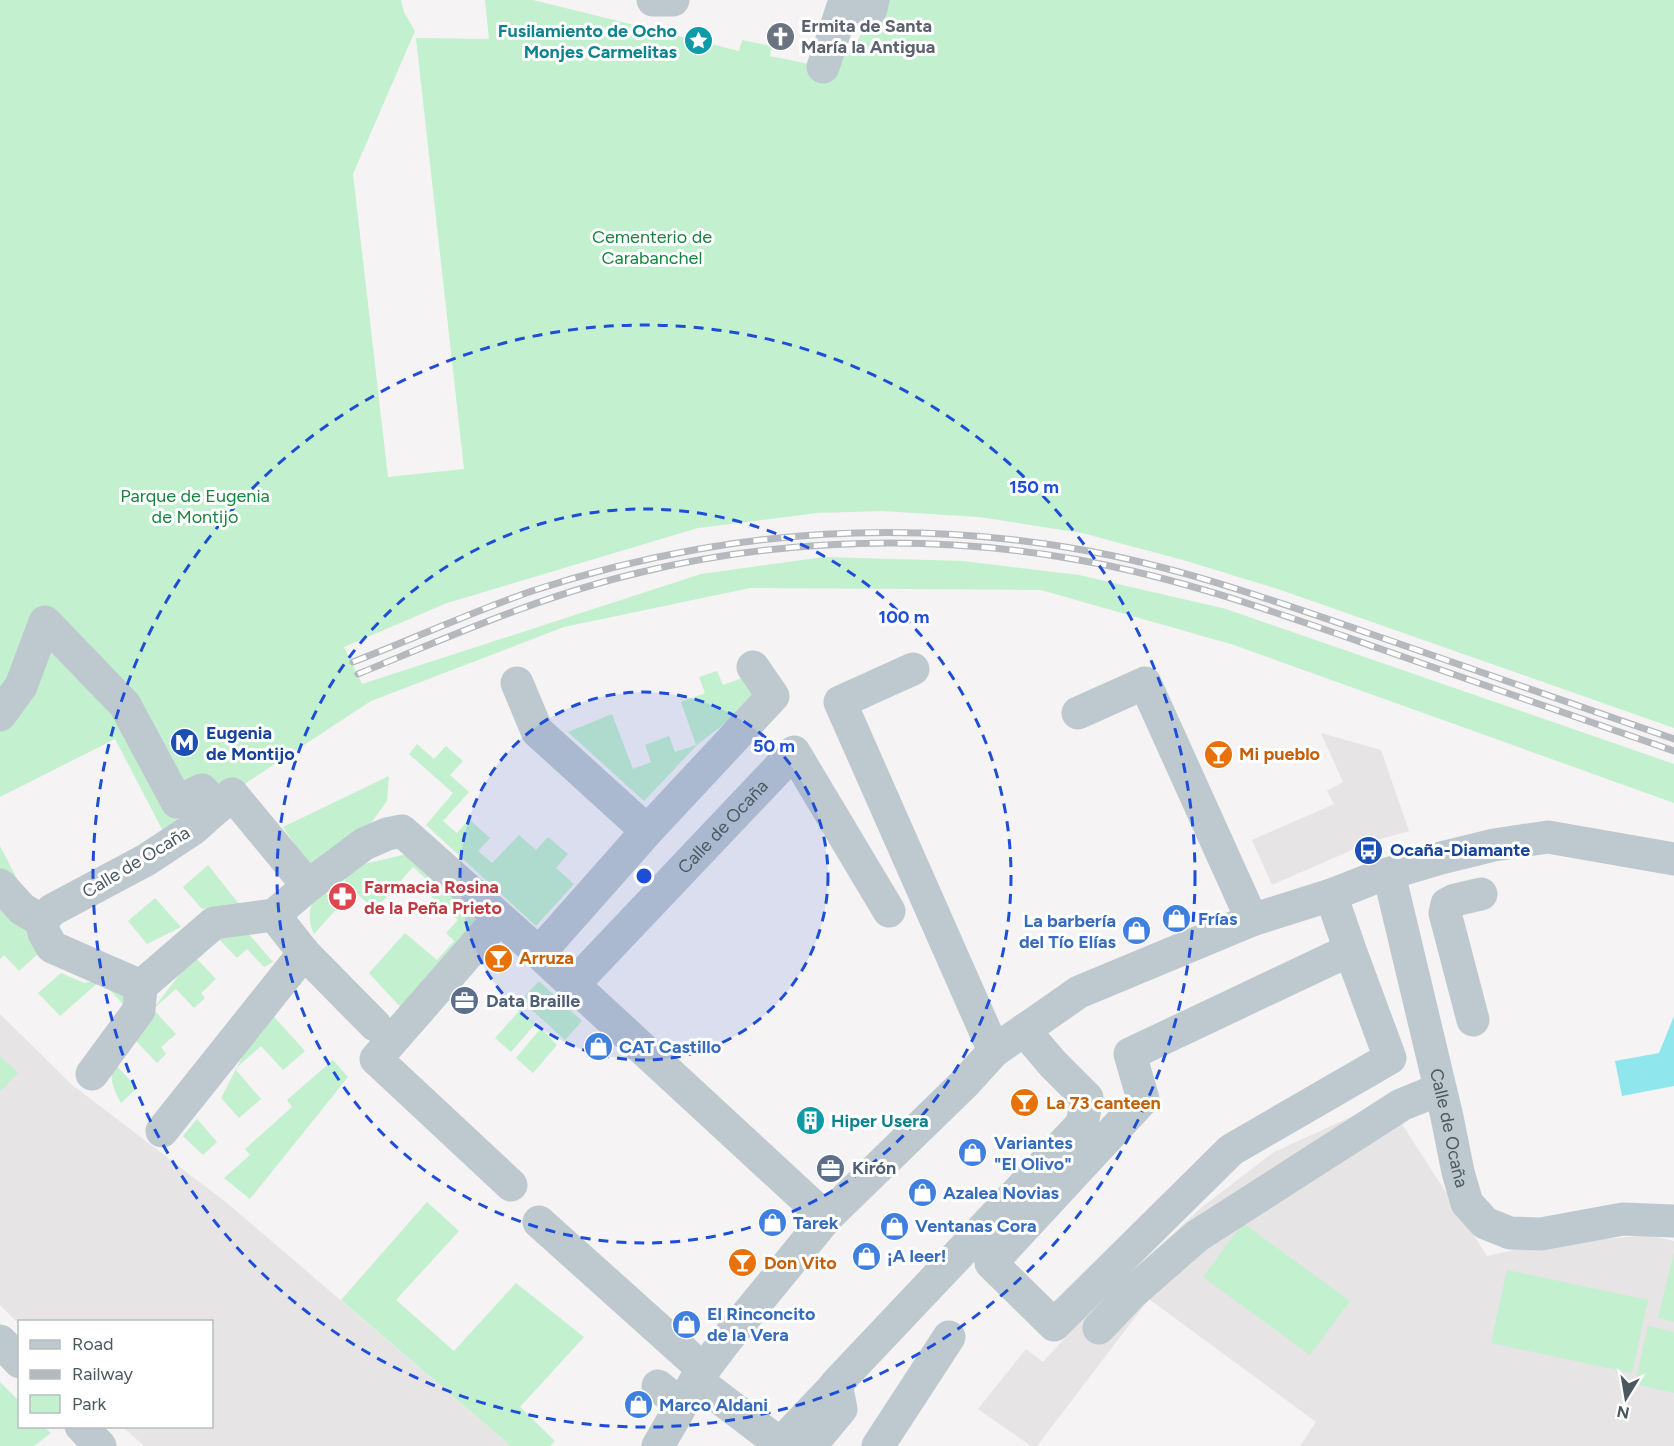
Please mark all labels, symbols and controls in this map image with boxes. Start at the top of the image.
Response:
place label: Ermita de Santa María la Antigua [801,15,935,58]
place label: Fusilamiento de Ocho Monjes Carmelitas [498,20,678,63]
church icon: Ermita de Santa María la Antigua [764,20,796,52]
place icon: Fusilamiento de Ocho Monjes Carmelitas [682,25,714,57]
park label: Cementerio de Carabanchel [592,226,712,269]
text: 150 m [1009,476,1059,498]
park label: Parque de Eugenia de Montijo [120,485,270,528]
text: 100 m [879,606,929,628]
place label: Eugenia de Montijo [206,722,295,765]
metro station icon: Eugenia de Montijo [169,727,201,759]
text: 50 m [753,735,795,757]
bar icon: Mi pueblo [1202,738,1234,770]
place label: Mi pueblo [1239,743,1320,765]
street label: Calle de Ocaña [673,775,773,878]
street label: Calle de Ocaña [78,821,194,903]
bus stop icon: Ocaña-Diamante [1353,834,1385,866]
place label: Ocaña-Diamante [1390,839,1530,861]
centre of rings [634,866,654,886]
place label: Farmacia Rosina de la Peña Prieto [364,876,502,919]
pharmacy icon: Farmacia Rosina de la Peña Prieto [327,881,359,913]
shop icon: Frías [1161,903,1193,935]
place label: Frías [1198,908,1238,930]
place label: La barbería del Tío Elías [1019,910,1117,953]
shop icon: La barbería del Tío Elías [1121,915,1153,947]
bar icon: Arruza [482,942,514,974]
place label: Arruza [519,947,574,969]
office icon: Data Braille [449,985,481,1017]
place label: Data Braille [486,990,580,1012]
shop icon: CAT Castillo [582,1031,614,1063]
place label: CAT Castillo [619,1036,721,1058]
street label: Calle de Ocaña [1425,1066,1473,1190]
bar icon: La 73 canteen [1009,1087,1041,1119]
place label: La 73 canteen [1046,1092,1161,1114]
building icon: Hiper Usera [794,1105,826,1137]
place label: Hiper Usera [831,1110,929,1132]
place label: Variantes "El Olivo" [994,1132,1073,1175]
shop icon: Variantes "El Olivo" [957,1137,989,1169]
office icon: Kirón [815,1152,847,1184]
place label: Kirón [852,1157,896,1179]
shop icon: Azalea Novias [906,1177,938,1209]
place label: Azalea Novias [943,1182,1060,1204]
shop icon: Tarek [756,1207,788,1239]
shop icon: Ventanas Cora [878,1210,910,1242]
place label: Tarek [793,1212,839,1234]
place label: Ventanas Cora [915,1215,1037,1237]
shop icon: ¡A leer! [850,1240,882,1272]
place label: ¡A leer! [887,1245,946,1267]
bar icon: Don Vito [727,1247,759,1279]
place label: Don Vito [764,1252,837,1274]
place label: El Rinconcito de la Vera [707,1303,815,1346]
shop icon: El Rinconcito de la Vera [670,1308,702,1340]
legend [18,1320,213,1428]
text: Road [72,1333,113,1355]
text: Railway [72,1363,134,1385]
north arrow [1596,1368,1656,1428]
shop icon: Marco Aldani [622,1389,654,1421]
text: Park [72,1393,107,1415]
place label: Marco Aldani [659,1394,768,1416]
text: N [1615,1402,1631,1423]

